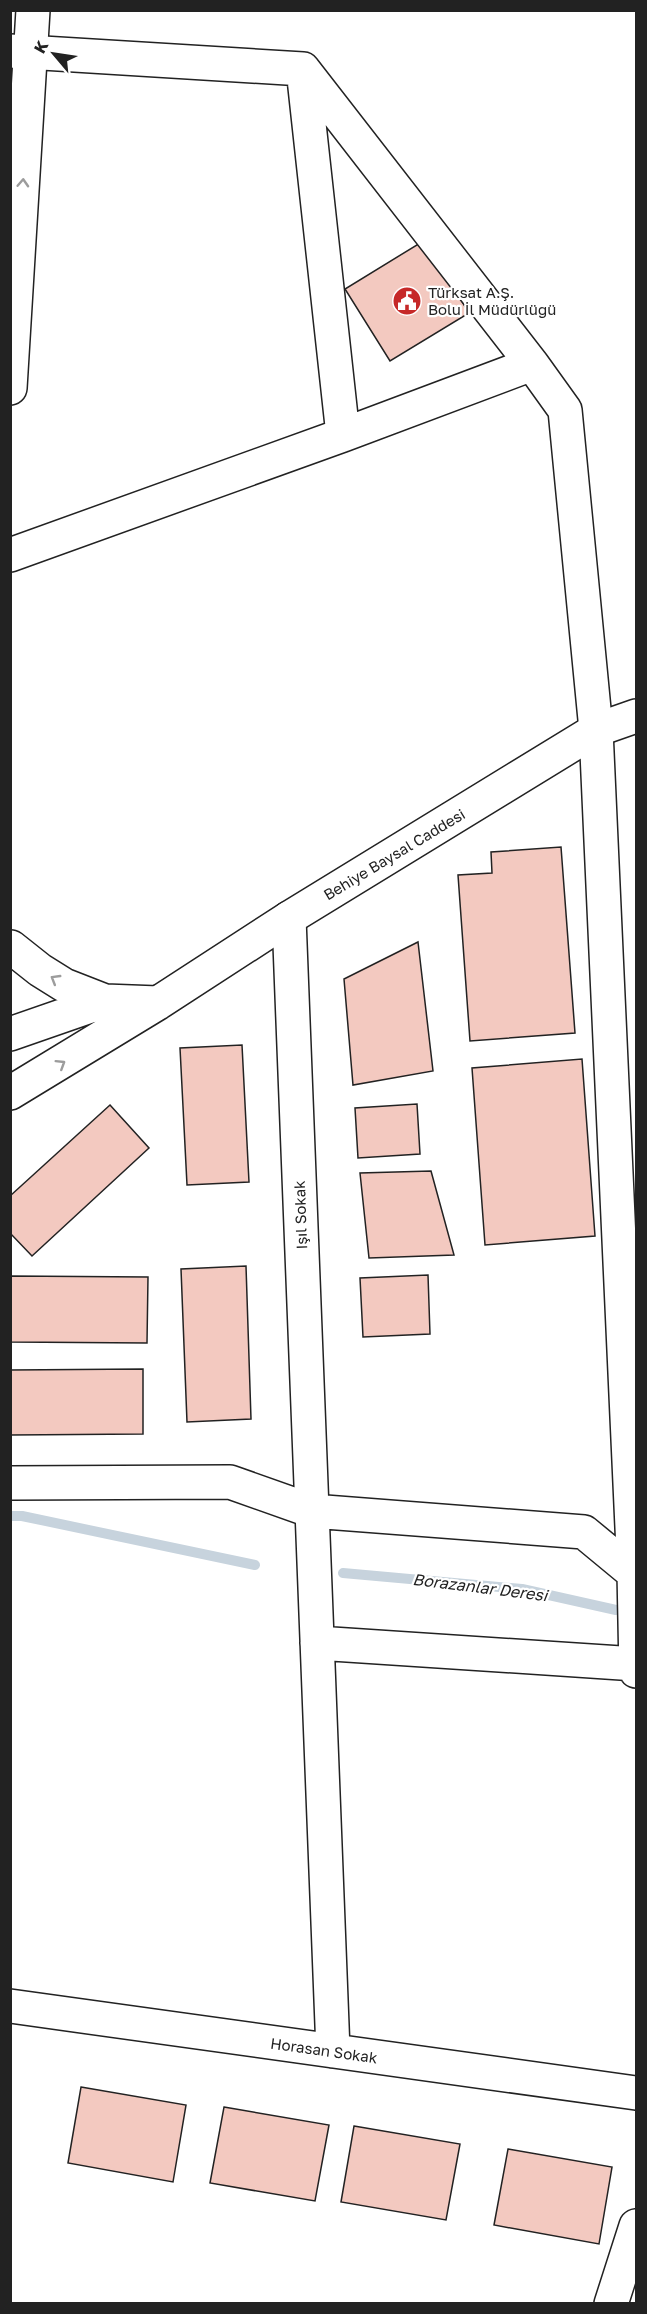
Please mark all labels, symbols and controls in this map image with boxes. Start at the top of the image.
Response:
north arrow [24,24,84,84]
text: K [29,36,53,57]
one-way arrow [16,178,29,187]
place label: Türksat A.Ş. Bolu İl Müdürlüğü [428,283,556,318]
public building icon: Türksat A.Ş. Bolu İl Müdürlüğü [391,285,423,317]
street label: Behiye Baysal Caddesi [320,805,468,903]
one-way arrow [51,975,61,987]
one-way arrow [55,1059,65,1071]
street label: Işıl Sokak [290,1180,310,1250]
water label: Borazanlar Deresi [412,1569,550,1605]
street label: Horasan Sokak [269,2034,379,2066]

